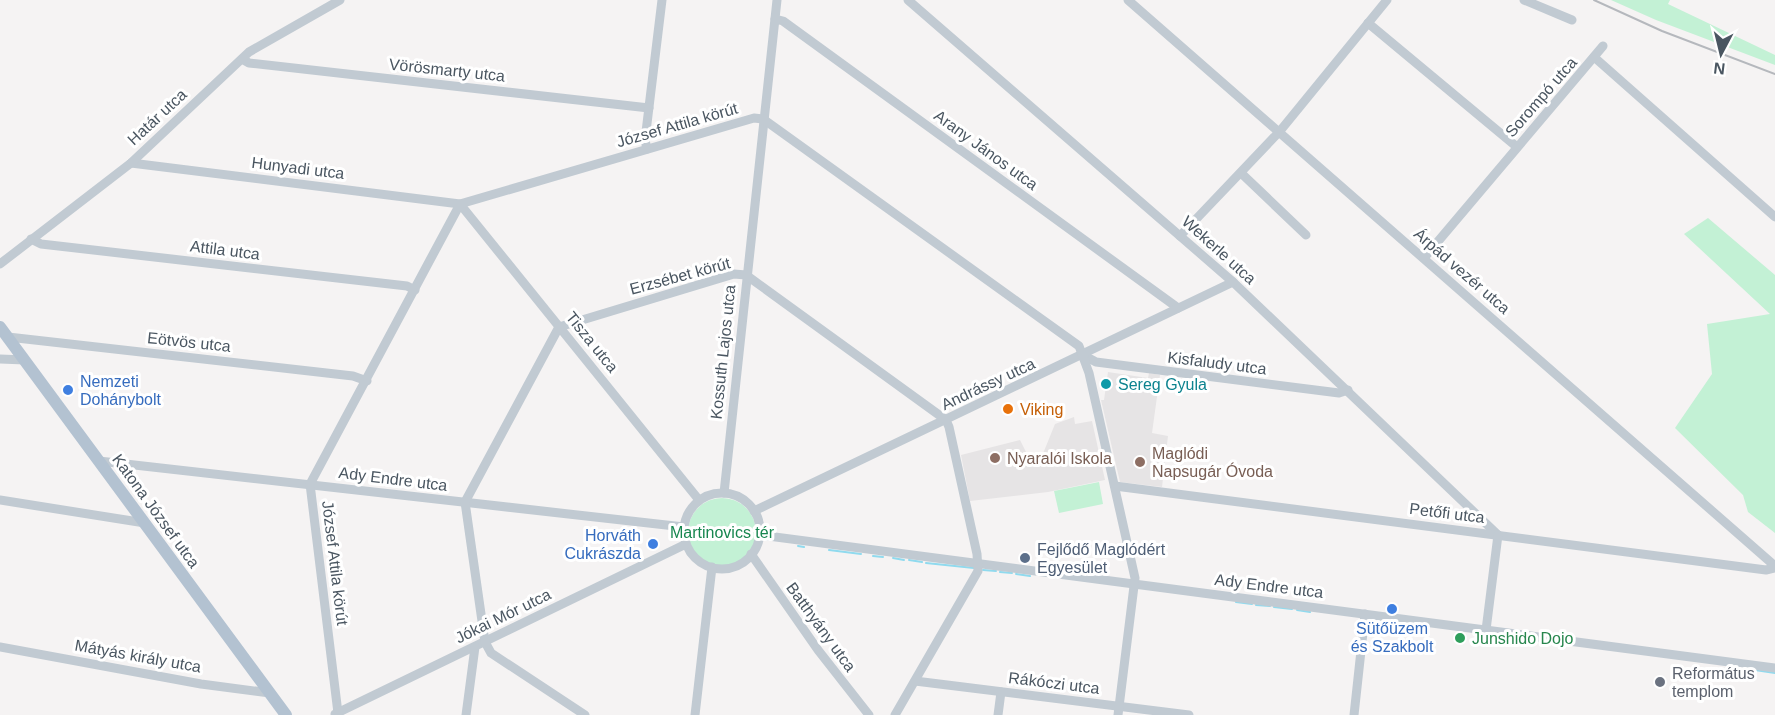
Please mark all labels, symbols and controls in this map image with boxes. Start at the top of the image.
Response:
north arrow [1691,24,1751,84]
street label: Sorompó utca [1502,54,1580,140]
street label: Vörösmarty utca [388,55,506,85]
text: N [1712,59,1726,78]
street label: Határ utca [124,86,190,148]
street label: József Attila körút [614,99,740,150]
street label: Arany János utca [931,107,1041,193]
street label: Hunyadi utca [251,154,345,182]
street label: Wekerle utca [1179,213,1259,288]
street label: Árpád vezér utca [1411,224,1514,317]
street label: Attila utca [189,237,261,263]
street label: Erzsébet körút [628,254,733,298]
street label: Kossuth Lajos utca [707,284,739,420]
street label: Tisza utca [563,309,621,376]
street label: Eötvös utca [147,329,232,355]
street label: Kisfaludy utca [1167,348,1268,378]
street label: Andrássy utca [938,355,1038,413]
place label: Nemzeti Dohánybolt [80,373,162,408]
place label: Sereg Gyula [1118,376,1207,393]
marker: Sereg Gyula [1099,377,1113,391]
marker: Nemzeti Dohánybolt [61,383,75,397]
place label: Viking [1020,401,1063,418]
marker: Viking [1001,402,1015,416]
place label: Maglódi Napsugár Óvoda [1152,445,1273,480]
place label: Nyaralói Iskola [1007,450,1112,467]
street label: Katona József utca [109,451,203,571]
marker: Nyaralói Iskola [988,451,1002,465]
marker: Maglódi Napsugár Óvoda [1133,455,1147,469]
street label: Ady Endre utca [338,464,448,494]
street label: József Attila körút [319,500,351,627]
street label: Petőfi utca [1408,500,1486,526]
park label: Martinovics tér [670,524,775,541]
place label: Horváth Cukrászda [565,527,641,562]
marker: Horváth Cukrászda [646,537,660,551]
place label: Fejlődő Maglódért Egyesület [1037,541,1166,576]
marker: Fejlődő Maglódért Egyesület [1018,551,1032,565]
street label: Ady Endre utca [1214,571,1324,601]
street label: Batthyány utca [783,579,859,675]
street label: Jókai Mór utca [453,586,554,646]
marker: Sütőüzem és Szakbolt [1385,602,1399,616]
place label: Sütőüzem és Szakbolt [1351,620,1434,655]
place label: Junshido Dojo [1472,630,1574,647]
marker: Junshido Dojo [1453,631,1467,645]
street label: Mátyás király utca [73,637,203,676]
place label: Református templom [1672,665,1755,700]
street label: Rákóczi utca [1008,669,1101,697]
marker: Református templom [1653,675,1667,689]

